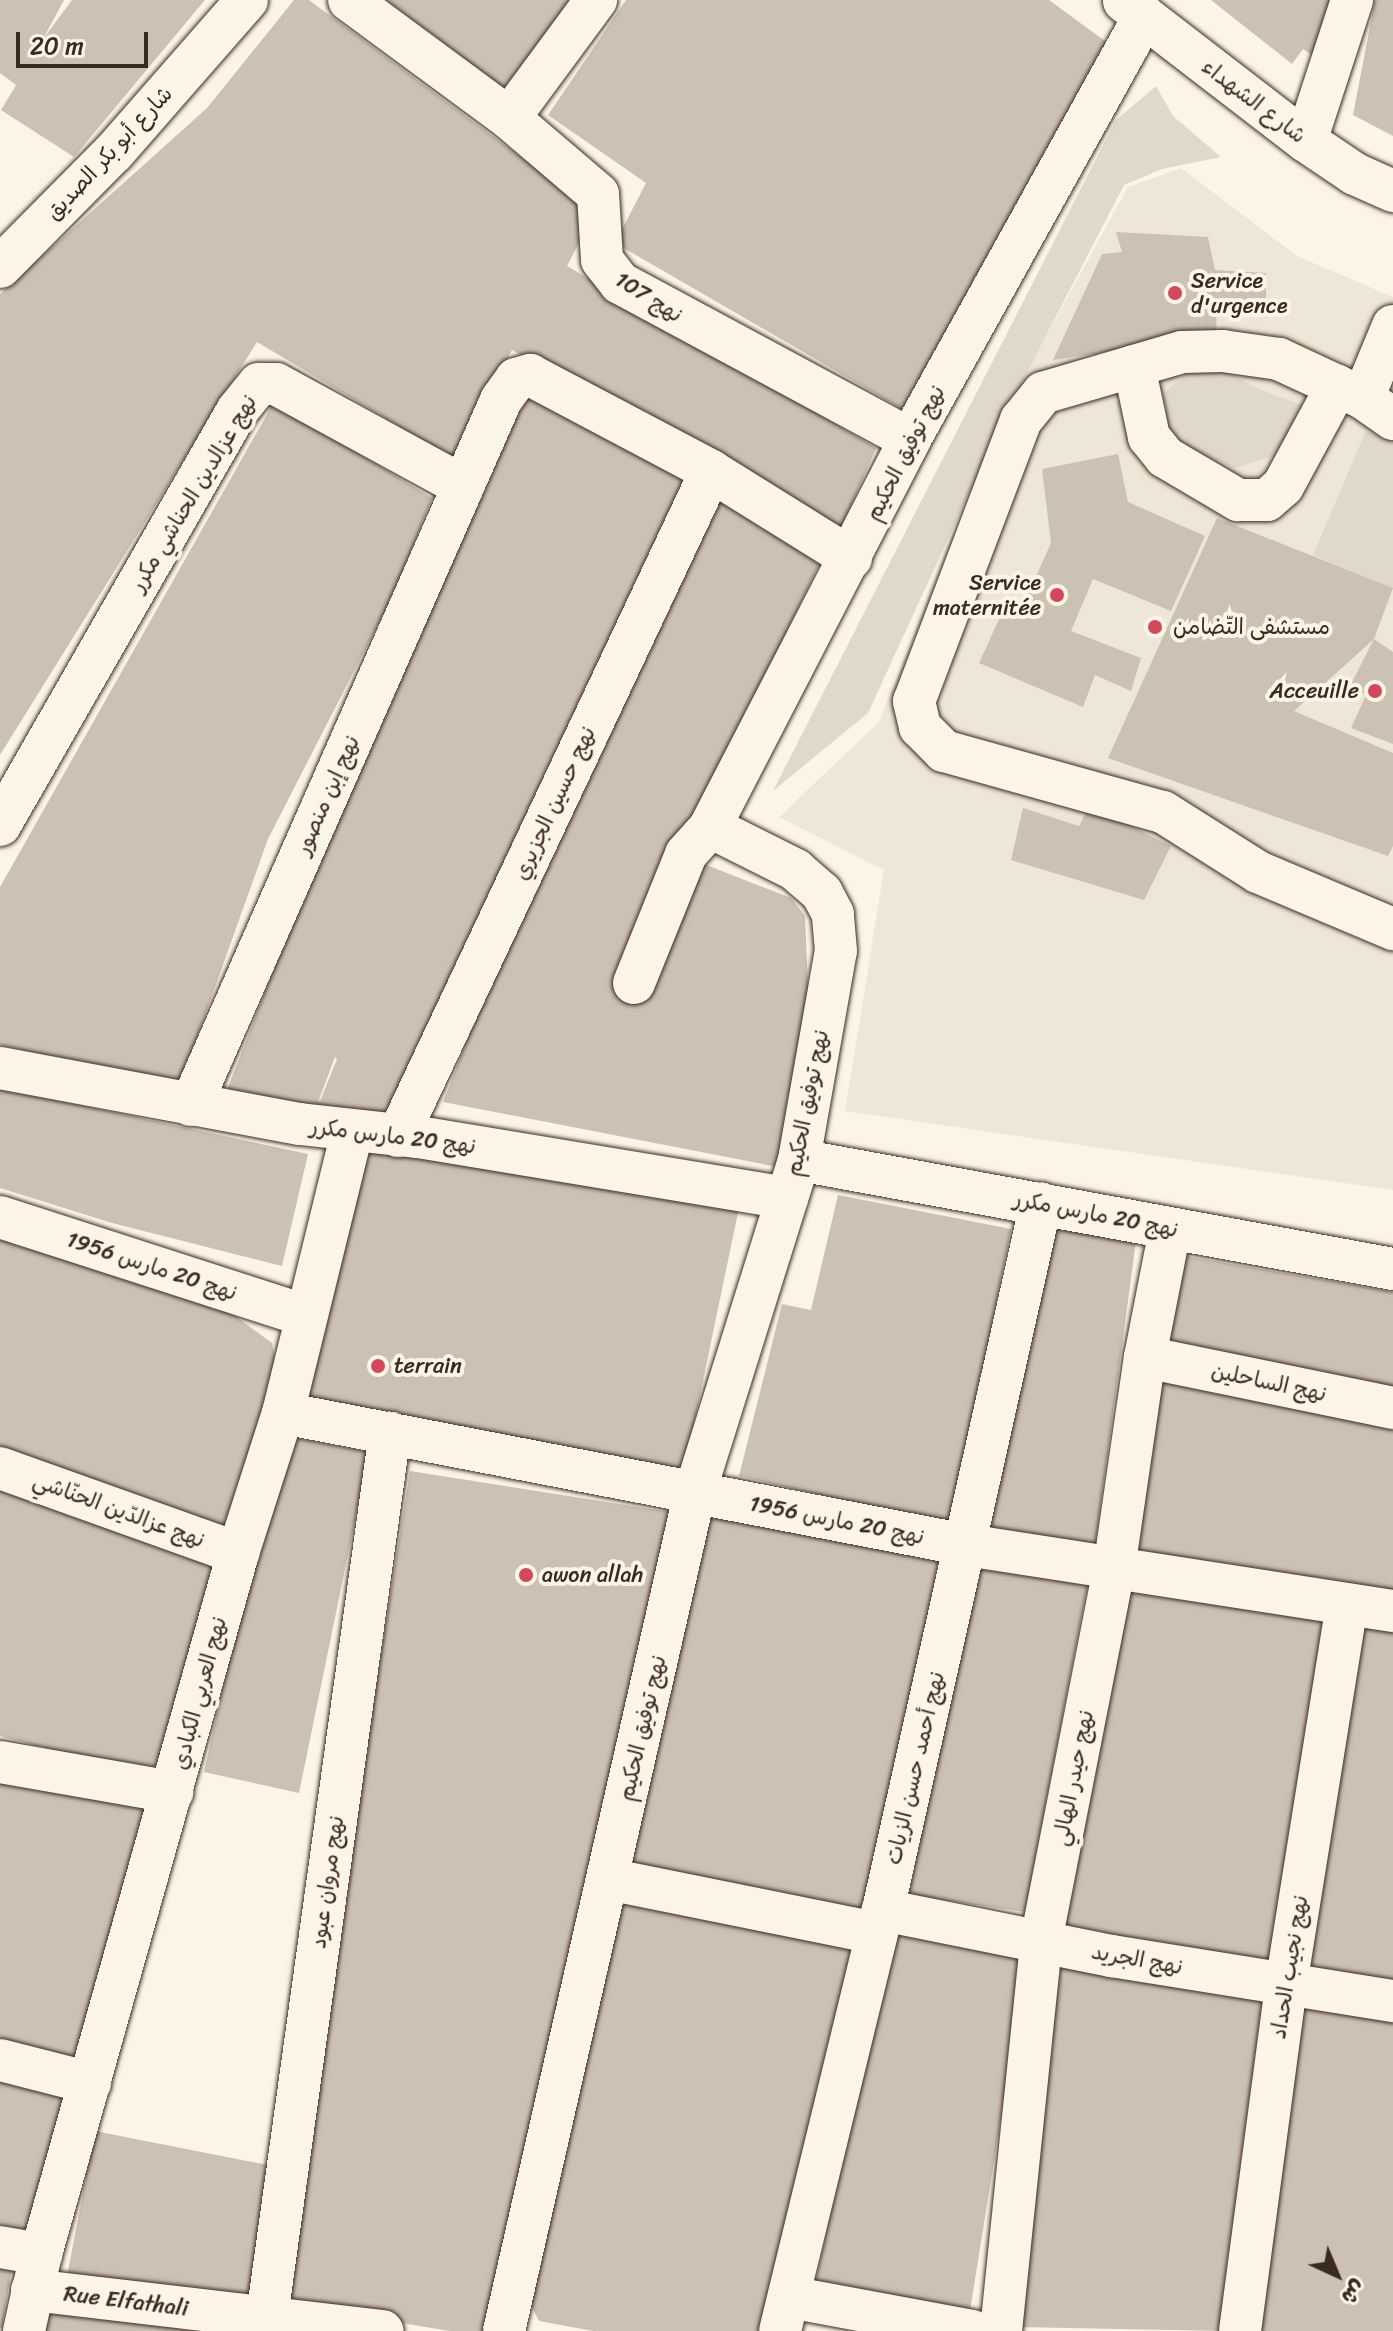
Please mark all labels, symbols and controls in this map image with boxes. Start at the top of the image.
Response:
scale bar [20,16,152,66]
text: 20 m [30,25,84,67]
street label: شارع الشهداء [1197,53,1311,149]
street label: شارع أبو بكر الصديق [40,80,178,226]
street label: نهج 107 [610,266,688,328]
place label: Service d'urgence [1191,267,1288,318]
marker: Service d'urgence [1166,284,1184,302]
street label: نهج توفيق الحكيم [859,381,951,525]
street label: نهج عزالدين الحناشي مكرر [124,390,262,596]
place label: Service maternitée [933,569,1041,620]
marker: Service maternitée [1048,586,1066,604]
place label: مستشفى التّضامن [1173,614,1330,640]
marker: مستشفى التّضامن [1144,616,1166,638]
place label: Acceuille [1270,678,1359,704]
marker: Acceuille [1366,682,1384,700]
street label: نهج حسين الجزيري [507,722,601,884]
street label: نهج إبن منصور [289,731,365,859]
street label: نهج توفيق الحكيم [780,1028,834,1178]
street label: نهج 20 مارس مكرر [309,1113,477,1159]
street label: نهج 20 مارس مكرر [1012,1185,1180,1243]
street label: نهج 20 مارس 1956 [64,1226,240,1306]
place label: terrain [394,1353,462,1379]
marker: terrain [369,1357,387,1375]
street label: نهج الساحلين [1209,1357,1329,1407]
street label: نهج عزالدّين الحنّاشي [30,1467,208,1553]
street label: نهج 20 مارس 1956 [747,1490,927,1550]
place label: awon allah [542,1562,643,1588]
marker: awon allah [517,1566,535,1584]
street label: نهج العربي الكبادي [166,1614,232,1772]
street label: نهج توفيق الحكيم [612,1653,672,1803]
street label: نهج أحمد حسن الزيات [880,1669,950,1867]
street label: نهج حيدر الهالي [1047,1708,1099,1848]
street label: نهج مروان عبود [305,1814,349,1950]
street label: نهج نجيب الحداد [1265,1893,1313,2041]
street label: نهج الجريد [1089,1938,1185,1980]
north arrow [1297,2235,1377,2315]
text: ش [1332,2270,1376,2315]
street label: Rue Elfathali [62,2280,190,2322]

